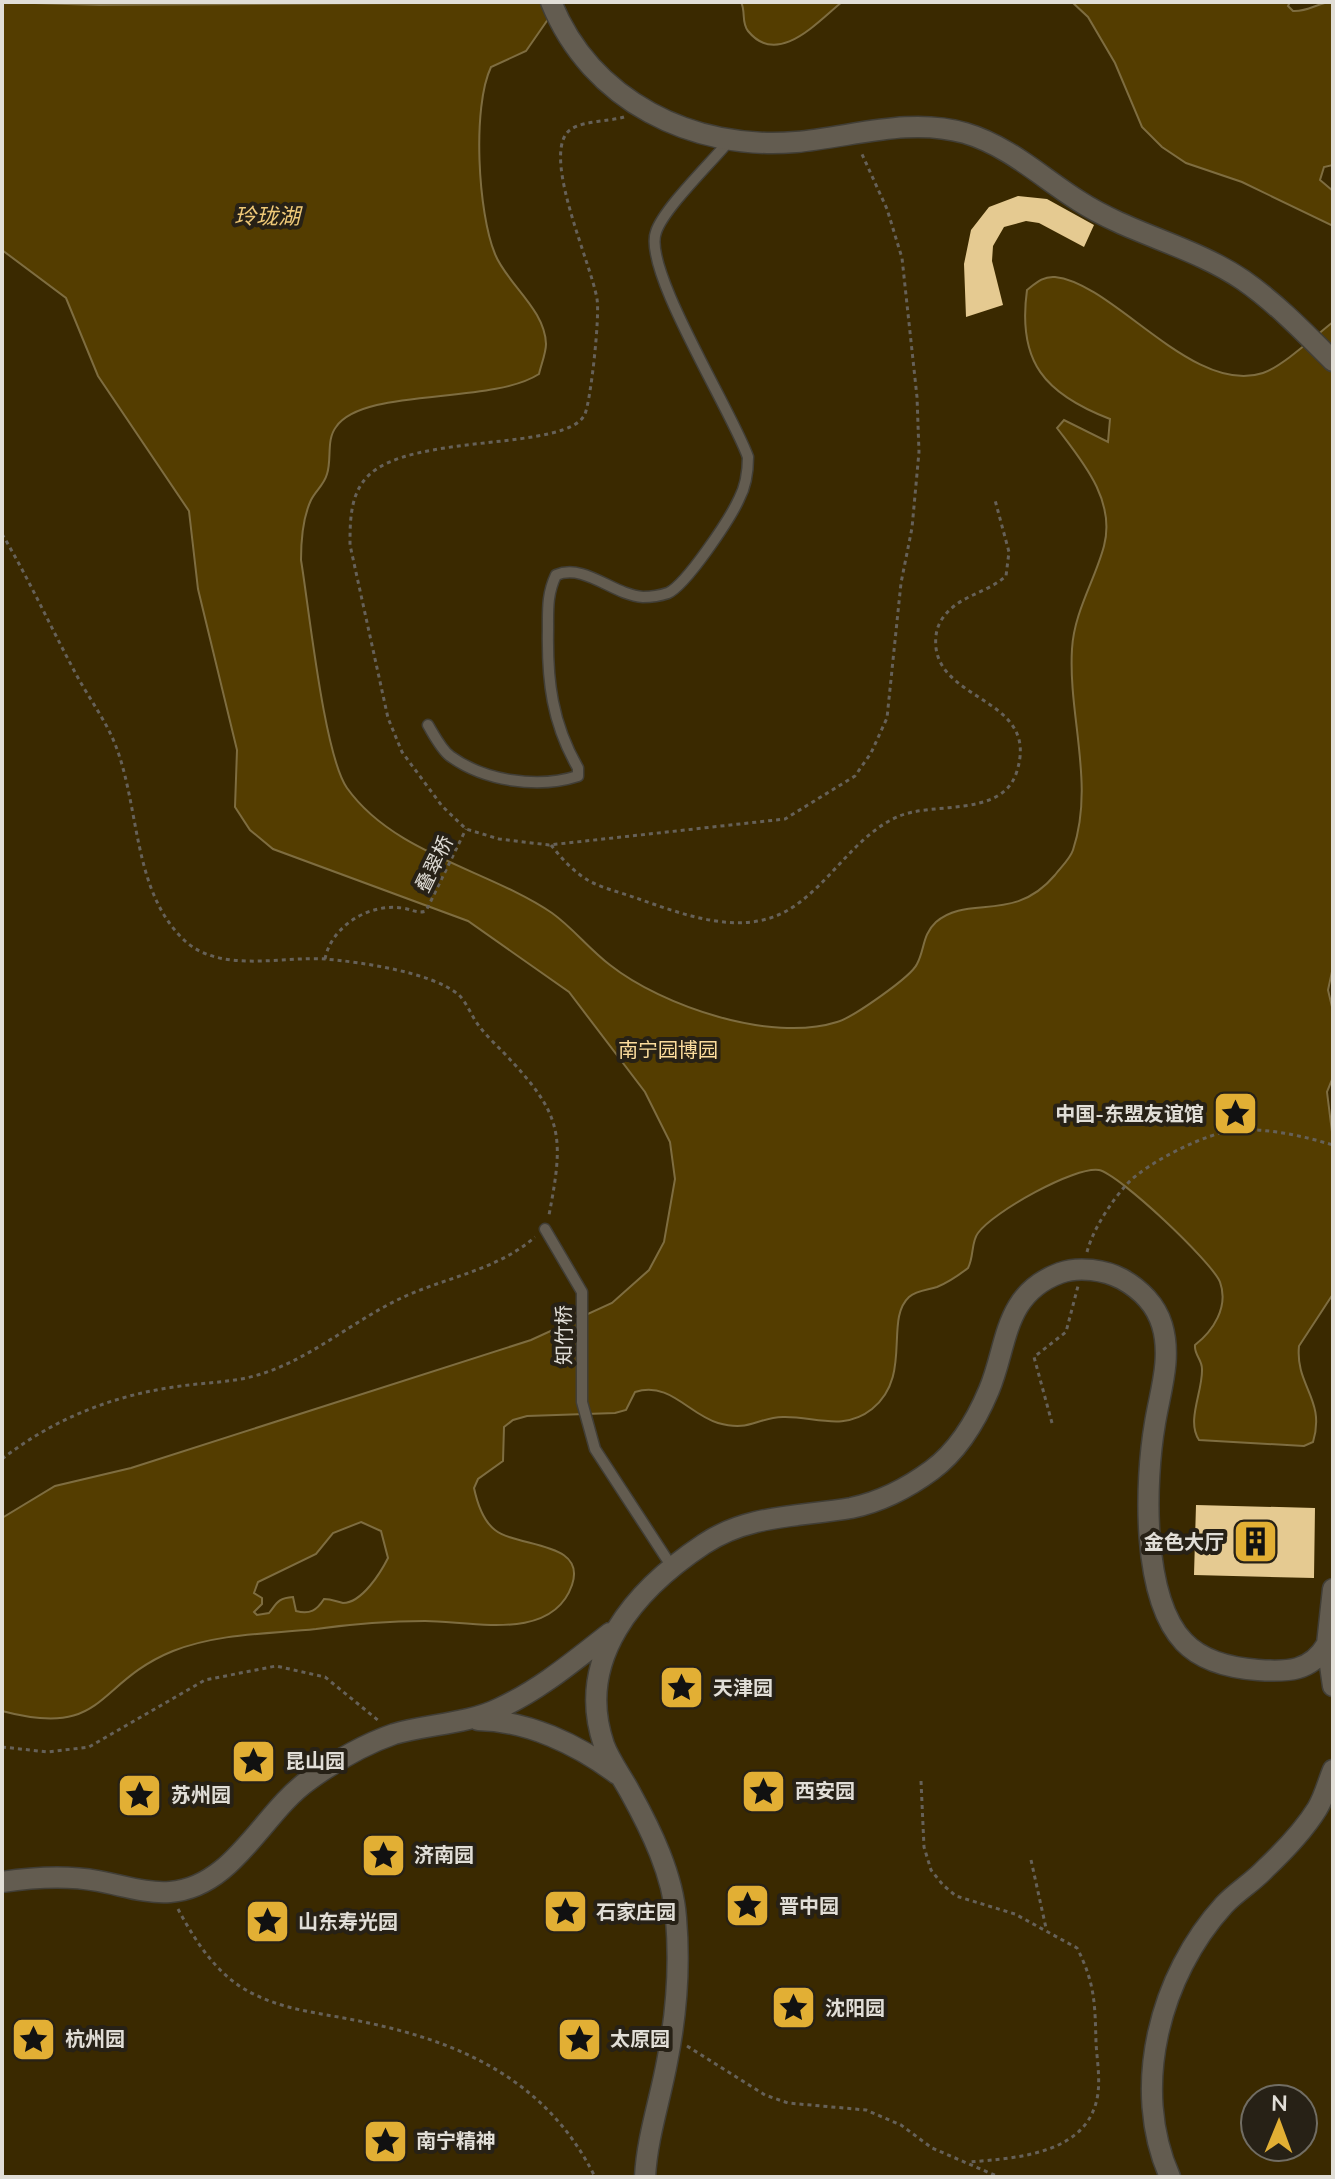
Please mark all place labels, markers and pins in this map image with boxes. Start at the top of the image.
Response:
place icon: 中国-东盟友谊馆 [1211,1090,1259,1138]
place label: 中国-东盟友谊馆 [1055,1101,1204,1126]
building icon: 金色大厅 [1231,1518,1279,1566]
place label: 金色大厅 [1144,1529,1224,1554]
place icon: 天津园 [658,1664,706,1712]
place label: 天津园 [713,1675,773,1700]
place icon: 昆山园 [230,1737,278,1785]
place label: 昆山园 [285,1748,345,1773]
place icon: 西安园 [740,1767,788,1815]
place icon: 苏州园 [116,1771,164,1819]
place label: 西安园 [795,1778,855,1803]
place label: 苏州园 [171,1782,231,1807]
place icon: 济南园 [359,1831,407,1879]
place label: 济南园 [414,1842,474,1867]
place icon: 晋中园 [724,1882,772,1930]
place icon: 石家庄园 [541,1888,589,1936]
place label: 晋中园 [779,1893,839,1918]
place icon: 山东寿光园 [243,1898,291,1946]
place label: 石家庄园 [596,1899,676,1924]
place label: 山东寿光园 [298,1909,398,1934]
place icon: 沈阳园 [770,1984,818,2032]
place label: 沈阳园 [825,1995,885,2020]
place icon: 杭州园 [10,2015,58,2063]
place icon: 太原园 [555,2015,603,2063]
place label: 杭州园 [65,2026,125,2051]
place label: 太原园 [610,2026,670,2051]
place icon: 南宁精神 [361,2117,409,2165]
place label: 南宁精神 [416,2128,496,2153]

